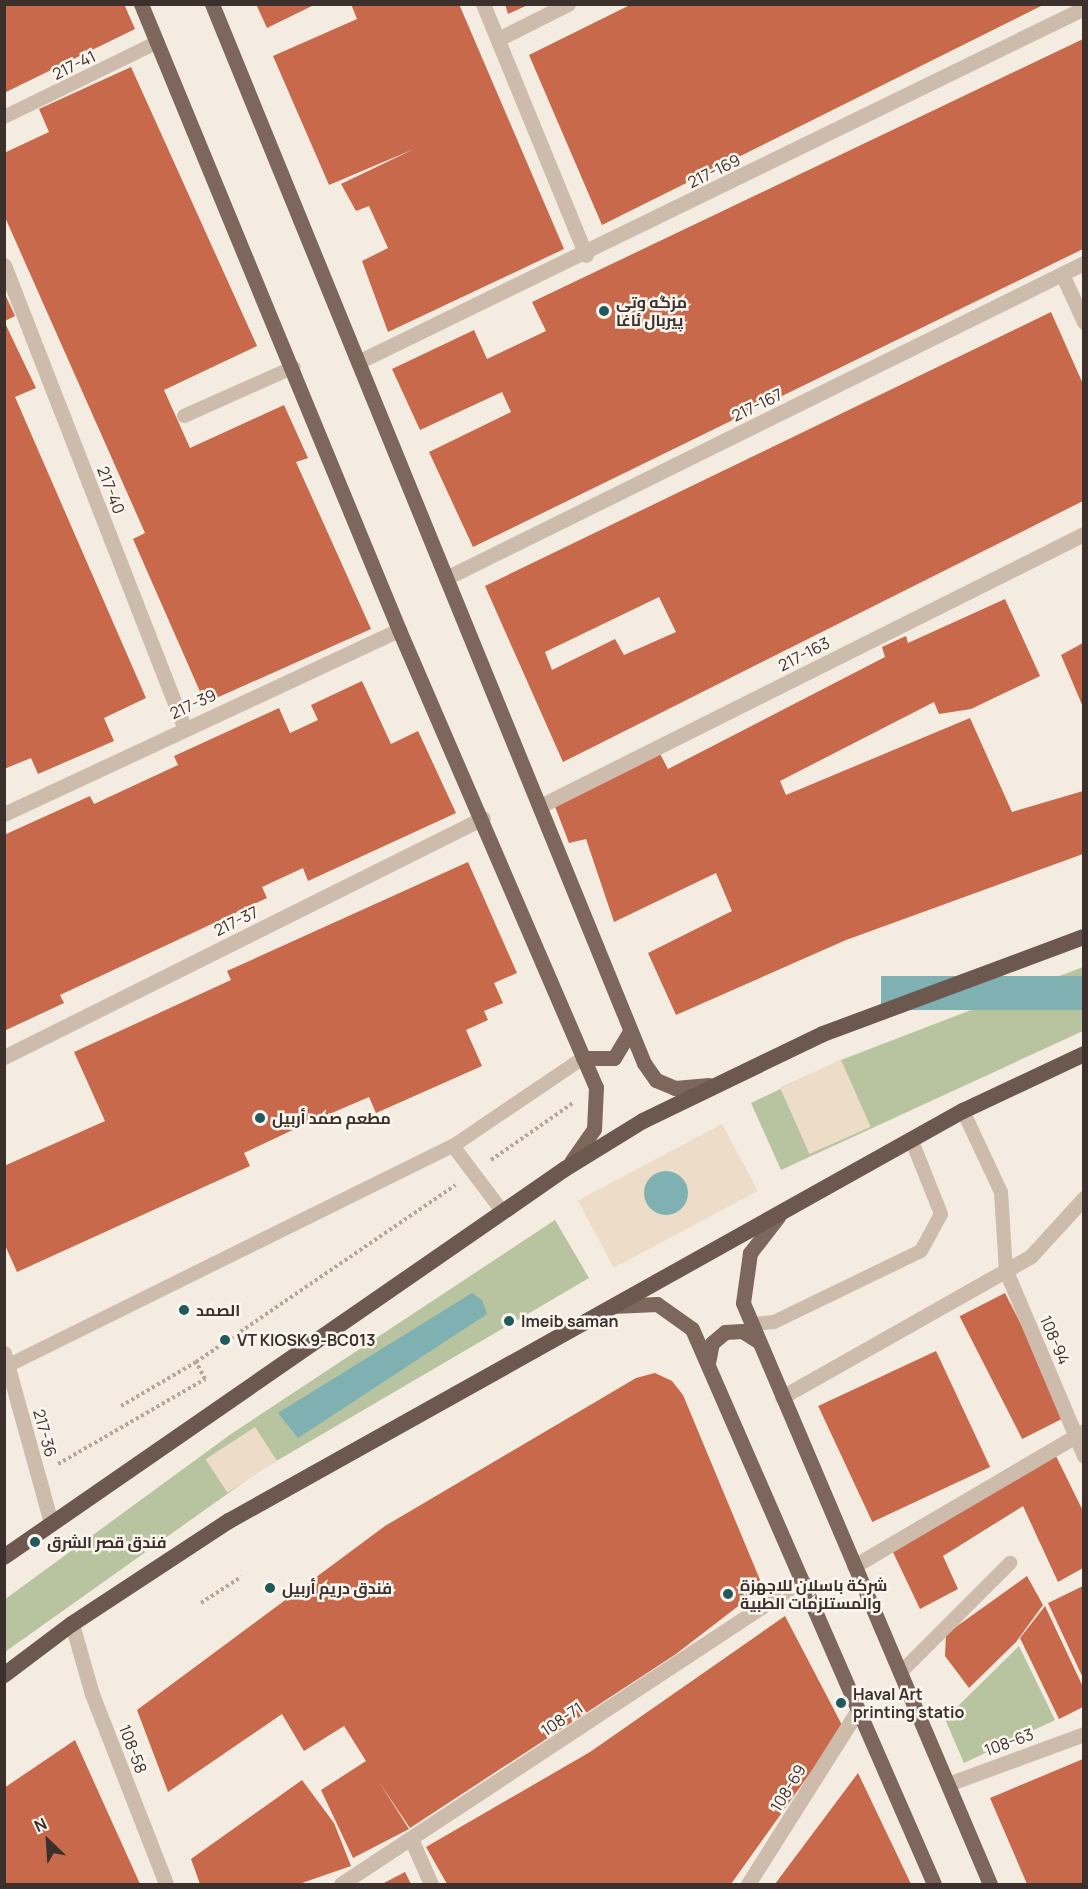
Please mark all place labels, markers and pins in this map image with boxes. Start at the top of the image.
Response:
place label: مزگه وتى پيربال ئاغا [616,292,687,330]
marker: مزگه وتى پيربال ئاغا [597,304,611,318]
place label: مطعم صمد أربيل [272,1108,391,1128]
marker: مطعم صمد أربيل [253,1111,267,1125]
place label: الصمد [196,1300,240,1320]
marker: الصمد [177,1303,191,1317]
place label: Imeib saman [521,1311,618,1331]
marker: Imeib saman [502,1314,516,1328]
place label: VT KIOSK 9-BC013 [237,1330,376,1350]
marker: VT KIOSK 9-BC013 [218,1333,232,1347]
place label: فندق قصر الشرق [47,1532,167,1552]
marker: فندق قصر الشرق [28,1535,42,1549]
place label: شركة باسلان للاجهزة والمستلزمات الطبية [740,1575,887,1613]
place label: فندق دريم أربيل [282,1578,392,1598]
marker: فندق دريم أربيل [263,1581,277,1595]
marker: شركة باسلان للاجهزة والمستلزمات الطبية [721,1587,735,1601]
place label: Haval Art printing statio [853,1684,964,1722]
marker: Haval Art printing statio [834,1696,848,1710]

